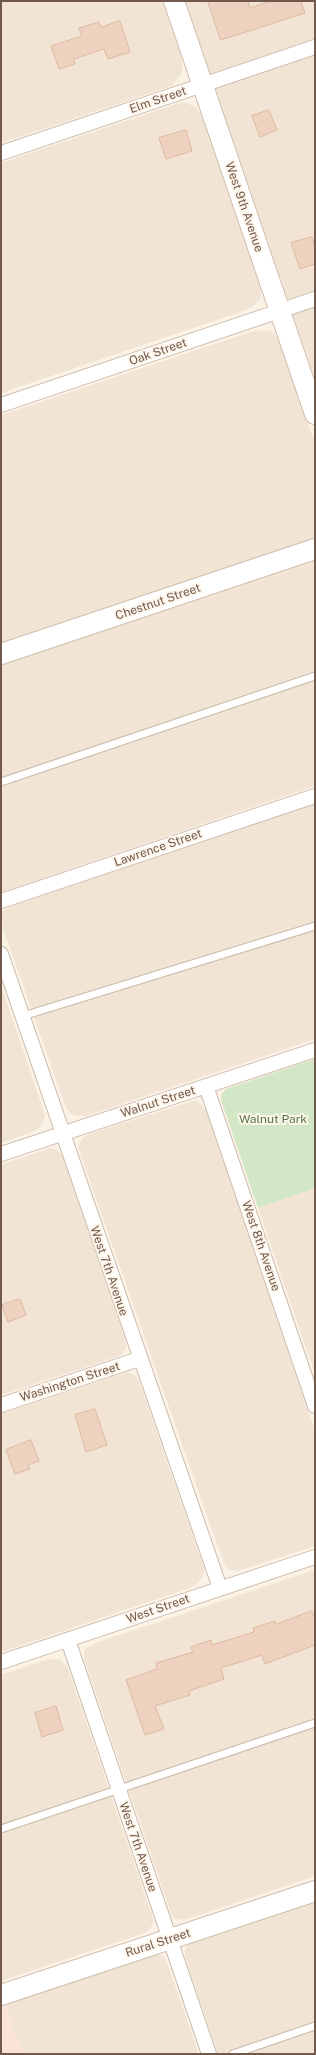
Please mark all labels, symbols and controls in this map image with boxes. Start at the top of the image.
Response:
street label: Elm Street [128,84,188,116]
street label: West 9th Avenue [222,160,266,254]
street label: Oak Street [127,335,189,369]
street label: Chestnut Street [114,581,202,623]
street label: Lawrence Street [112,826,204,870]
street label: Walnut Street [119,1083,197,1121]
park label: Walnut Park [239,1112,307,1126]
street label: West 8th Avenue [239,1199,283,1293]
street label: West 7th Avenue [87,1224,131,1318]
street label: Washington Street [18,1359,122,1405]
street label: West Street [124,1591,192,1627]
street label: West 7th Avenue [116,1800,160,1894]
street label: Rural Street [124,1926,192,1960]

